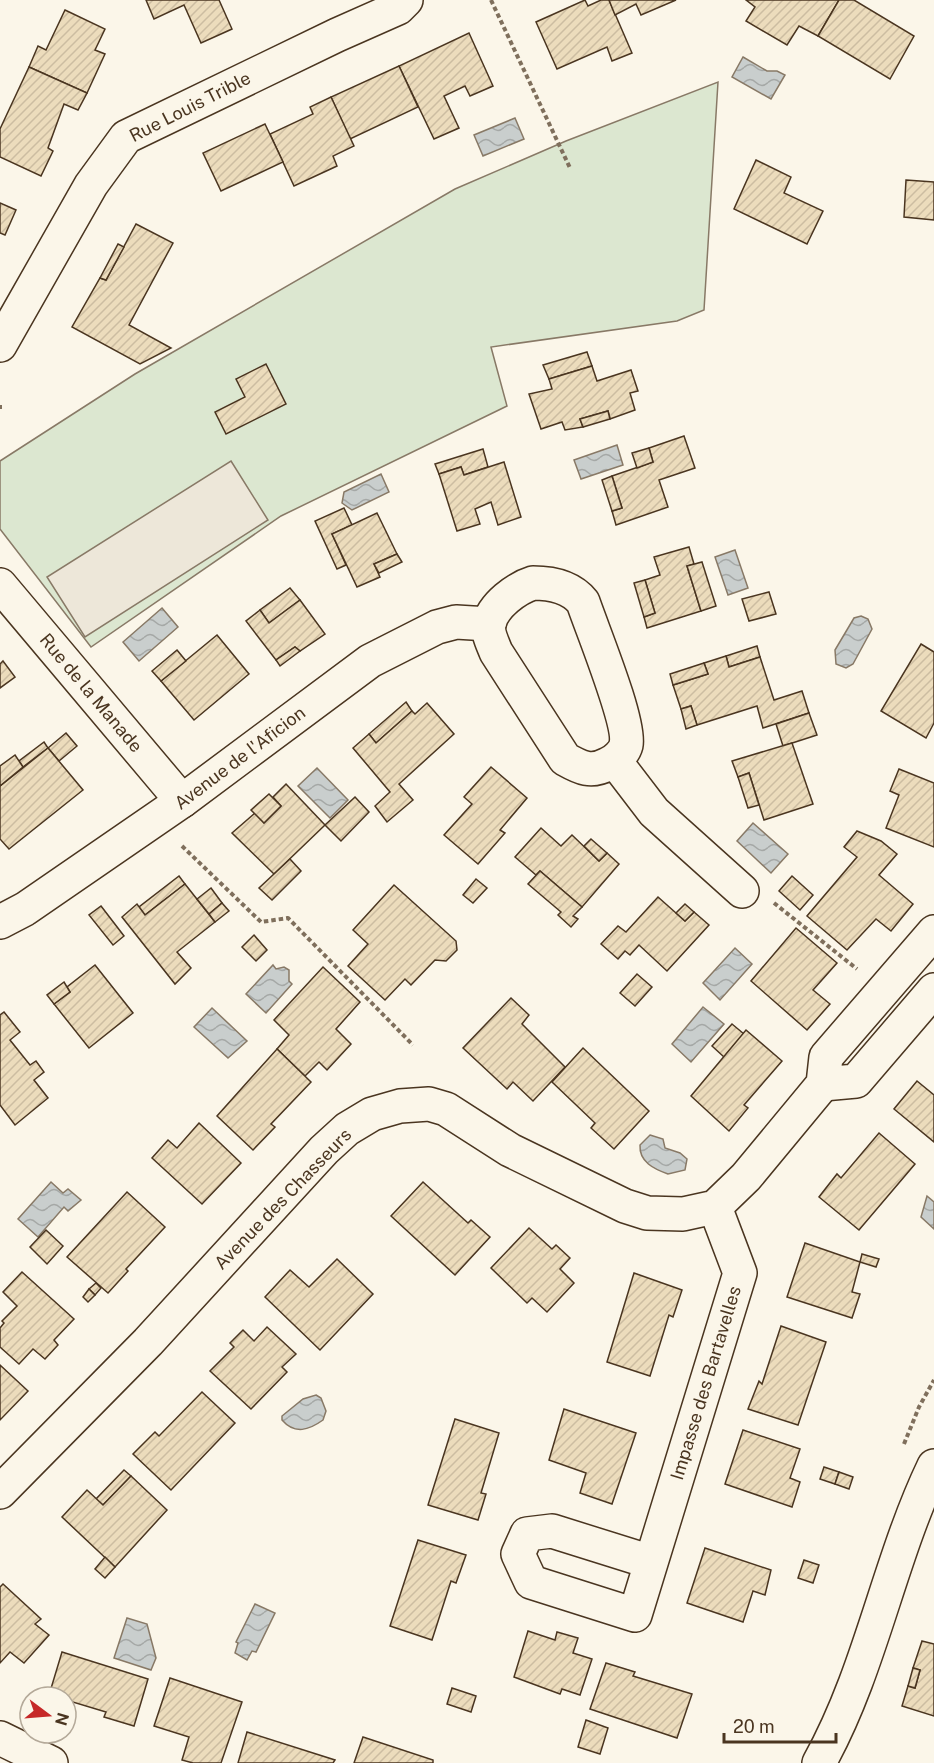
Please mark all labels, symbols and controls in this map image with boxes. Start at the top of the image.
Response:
street label: Rue Louis Trible [126,67,254,146]
street label: Rue de la Manade [36,629,147,756]
street label: Avenue de l'Aficion [170,702,309,814]
street label: Avenue des Chasseurs [210,1124,355,1273]
street label: Impasse des Bartavelles [666,1283,745,1482]
north arrow [18,1685,78,1745]
scale bar [724,1706,836,1744]
text: N [51,1710,73,1728]
text: 20 m [733,1716,775,1737]

